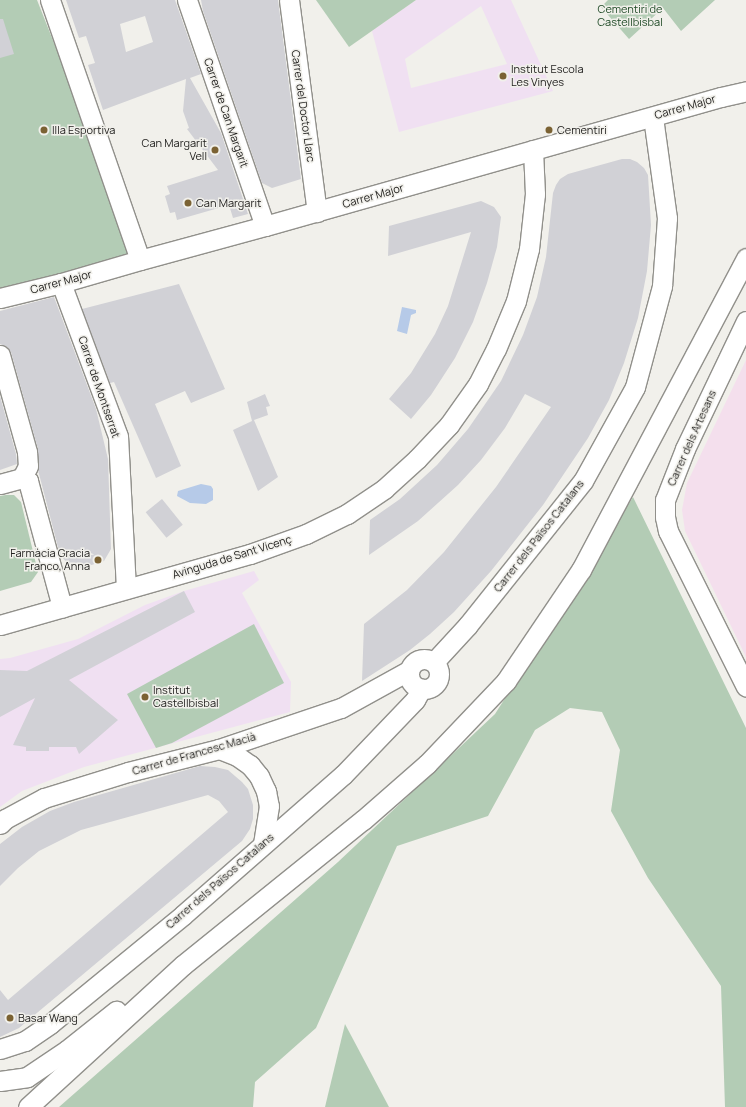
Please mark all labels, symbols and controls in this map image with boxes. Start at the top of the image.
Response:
park label: Cementiri de Castellbisbal [597,3,663,29]
street label: Carrer del Doctor Llarc [289,49,317,163]
street label: Carrer de Can Margarit [201,57,251,169]
place label: Institut Escola Les Vinyes [511,63,584,89]
marker: Institut Escola Les Vinyes [498,71,508,81]
street label: Carrer Major [653,92,717,122]
place label: Illa Esportiva [52,123,115,137]
place label: Cementiri [557,123,607,137]
marker: Illa Esportiva [39,125,49,135]
marker: Cementiri [544,125,554,135]
place label: Can Margarit Vell [142,137,207,163]
marker: Can Margarit Vell [210,145,220,155]
street label: Carrer Major [341,181,405,211]
place label: Can Margarit [196,196,261,210]
marker: Can Margarit [183,198,193,208]
street label: Carrer Major [29,267,93,297]
street label: Carrer de Montserrat [75,334,123,440]
street label: Carrer dels Artesans [665,388,719,488]
street label: Carrer dels Països Catalans [491,477,587,595]
street label: Avinguda de Sant Vicenç [171,533,293,581]
place label: Farmàcia Gracia Franco, Anna [10,547,90,573]
marker: Farmàcia Gracia Franco, Anna [93,555,103,565]
place label: Institut Castellbisbal [153,684,219,710]
marker: Institut Castellbisbal [140,692,150,702]
street label: Carrer de Francesc Macià [131,730,257,778]
street label: Carrer dels Països Catalans [163,831,277,931]
place label: Basar Wang [18,1011,78,1025]
marker: Basar Wang [5,1013,15,1023]

